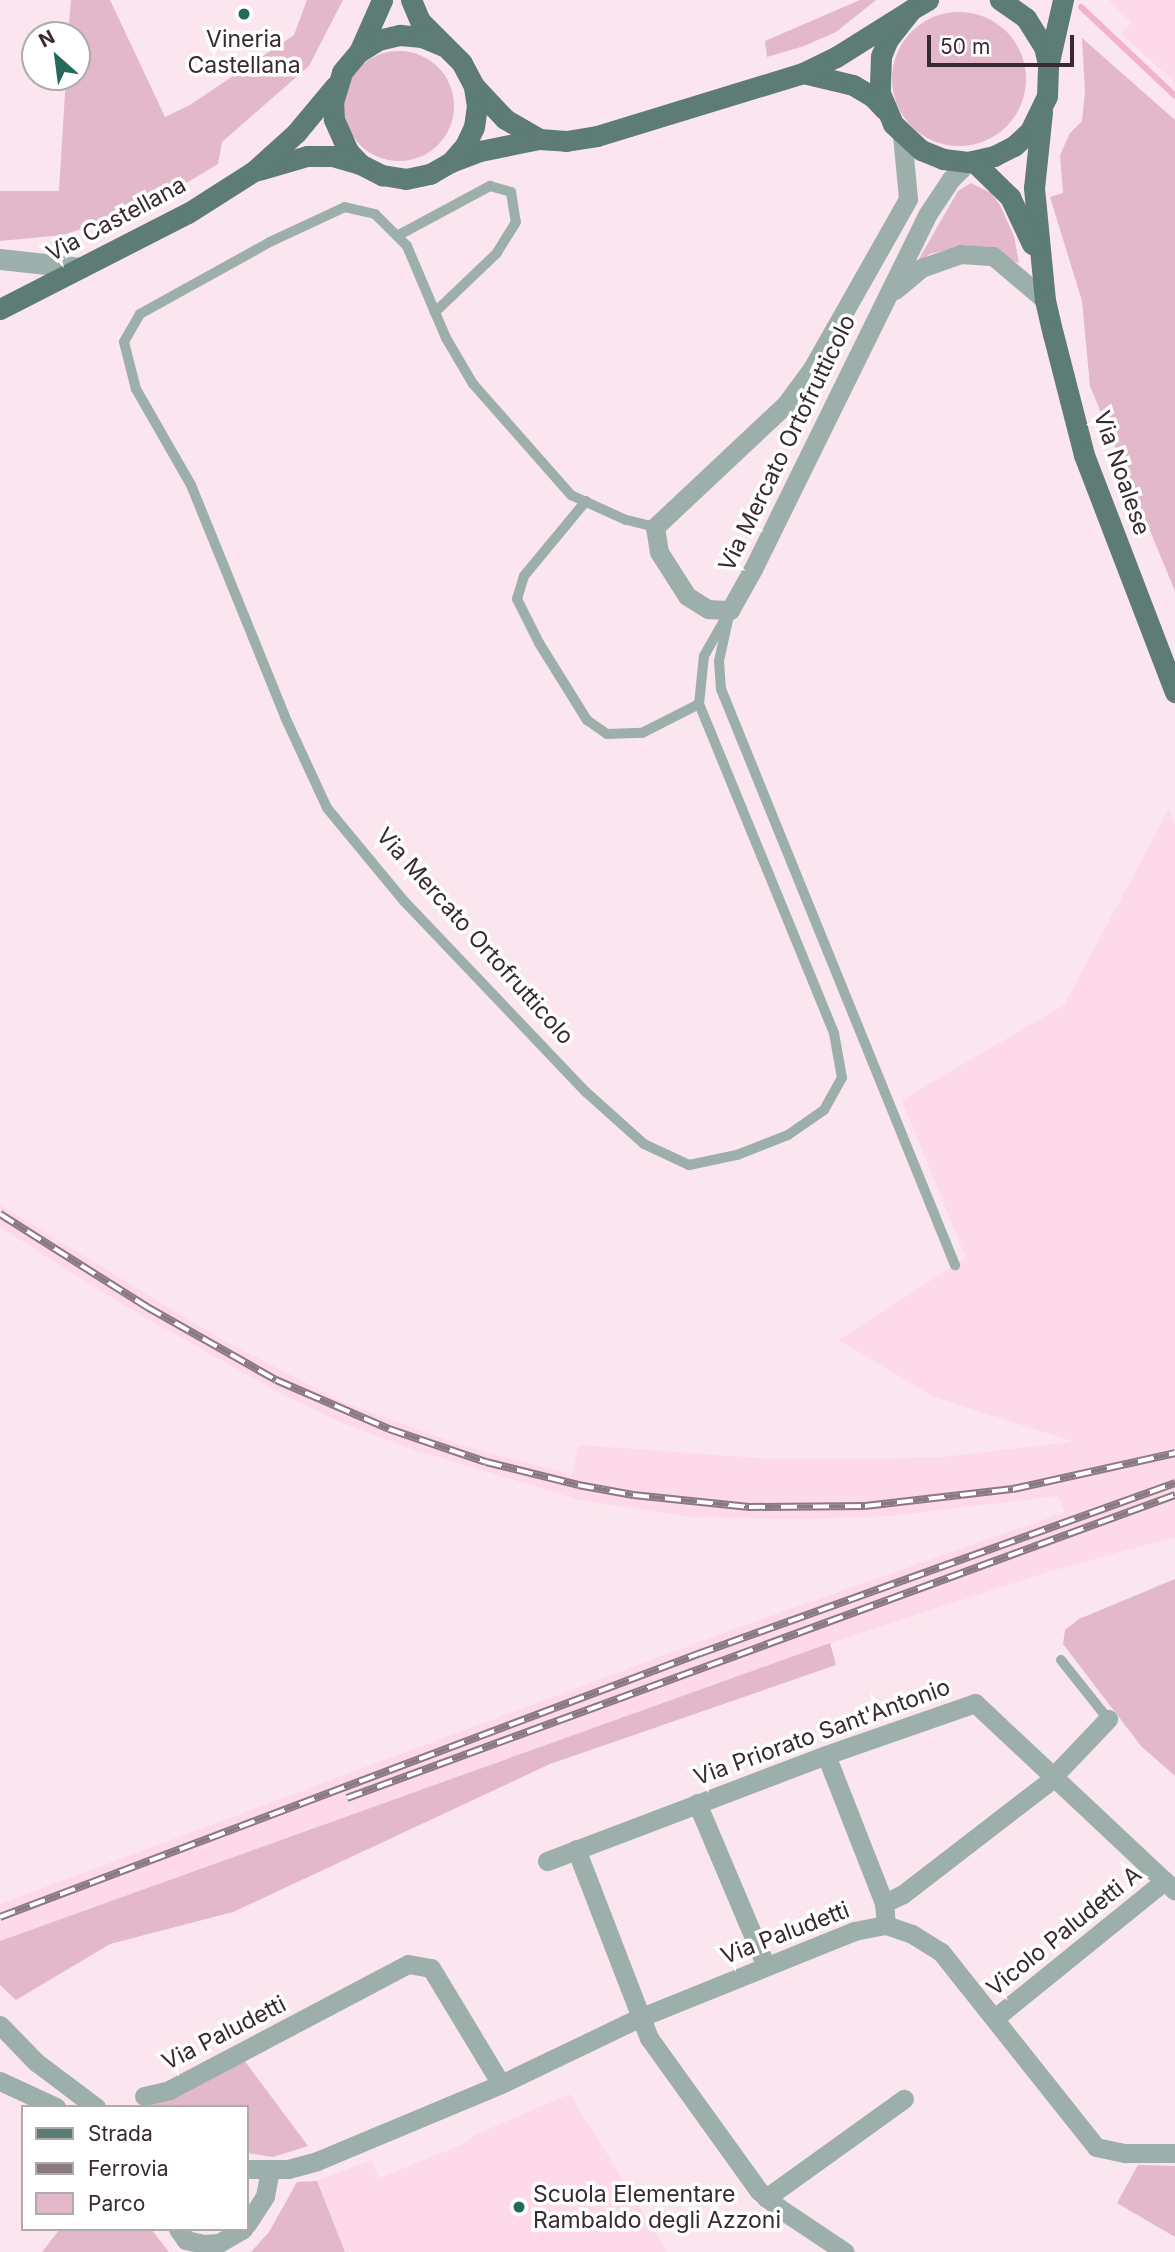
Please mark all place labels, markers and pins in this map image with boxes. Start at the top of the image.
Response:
marker: Vineria Castellana [236,6,252,22]
place label: Vineria Castellana [187,25,301,79]
place label: Scuola Elementare Rambaldo degli Azzoni [533,2180,781,2234]
marker: Scuola Elementare Rambaldo degli Azzoni [511,2199,527,2215]

